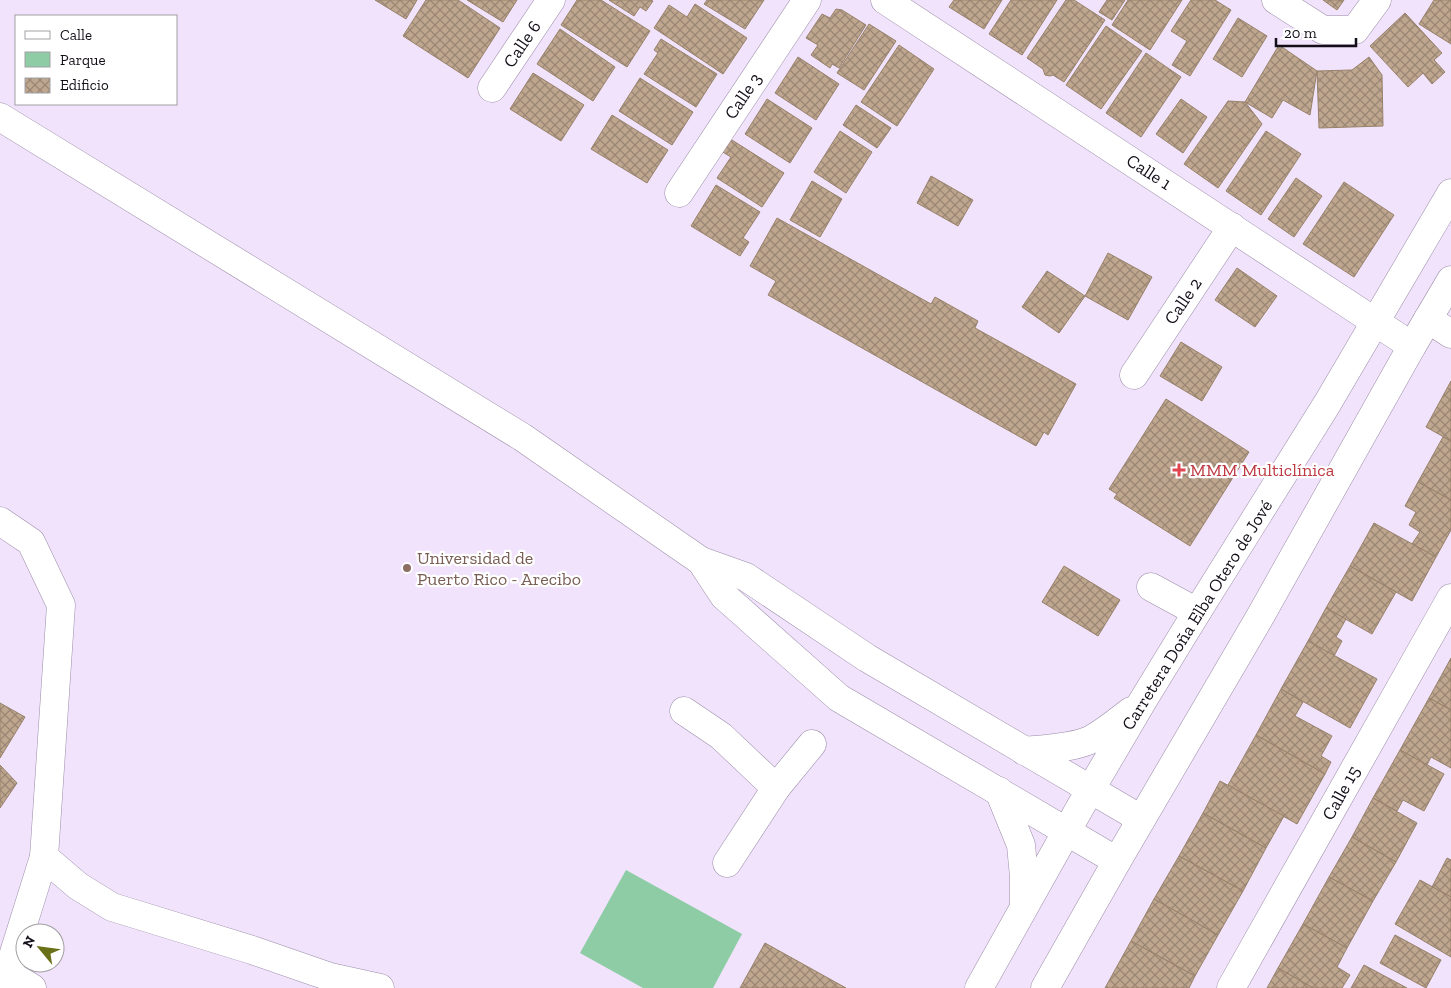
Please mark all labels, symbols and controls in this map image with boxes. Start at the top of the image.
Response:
legend [15,15,178,105]
scale bar [1276,15,1356,47]
street label: Calle 6 [498,16,546,72]
text: 20 m [1284,24,1317,42]
text: Calle [60,26,92,44]
text: Parque [60,51,106,69]
street label: Calle 3 [720,68,767,123]
text: Edificio [60,76,109,94]
street label: Calle 1 [1122,149,1176,195]
street label: Calle 2 [1159,273,1207,329]
place label: MMM Multiclínica [1190,459,1335,481]
marker: MMM Multiclínica [1172,463,1186,477]
street label: Carretera Doña Elba Otero de Jové [1117,496,1277,734]
place label: Universidad de Puerto Rico - Arecibo [417,547,581,590]
marker: Universidad de Puerto Rico - Arecibo [401,562,413,574]
street label: Calle 15 [1317,762,1365,824]
north arrow [15,923,65,973]
text: N [19,933,39,951]

